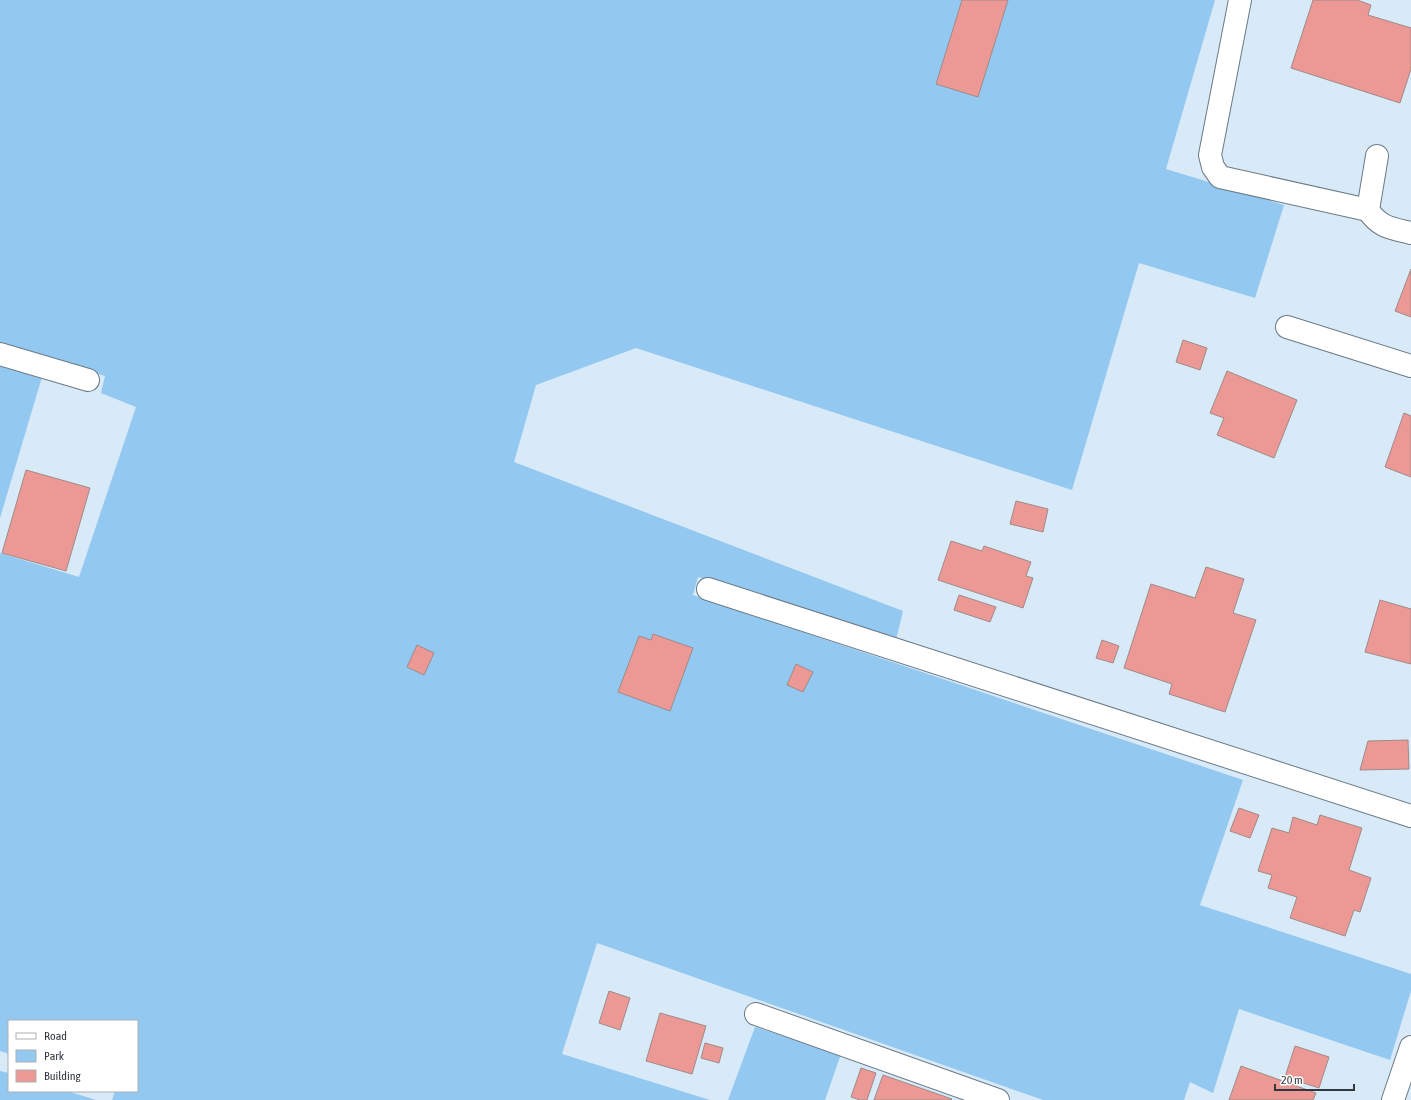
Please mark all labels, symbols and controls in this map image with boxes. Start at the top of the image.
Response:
legend [8,1020,138,1092]
text: Road [44,1029,67,1043]
text: Park [44,1049,65,1063]
scale bar [1275,1066,1354,1092]
text: Building [44,1069,82,1083]
text: 20 m [1281,1073,1303,1087]

